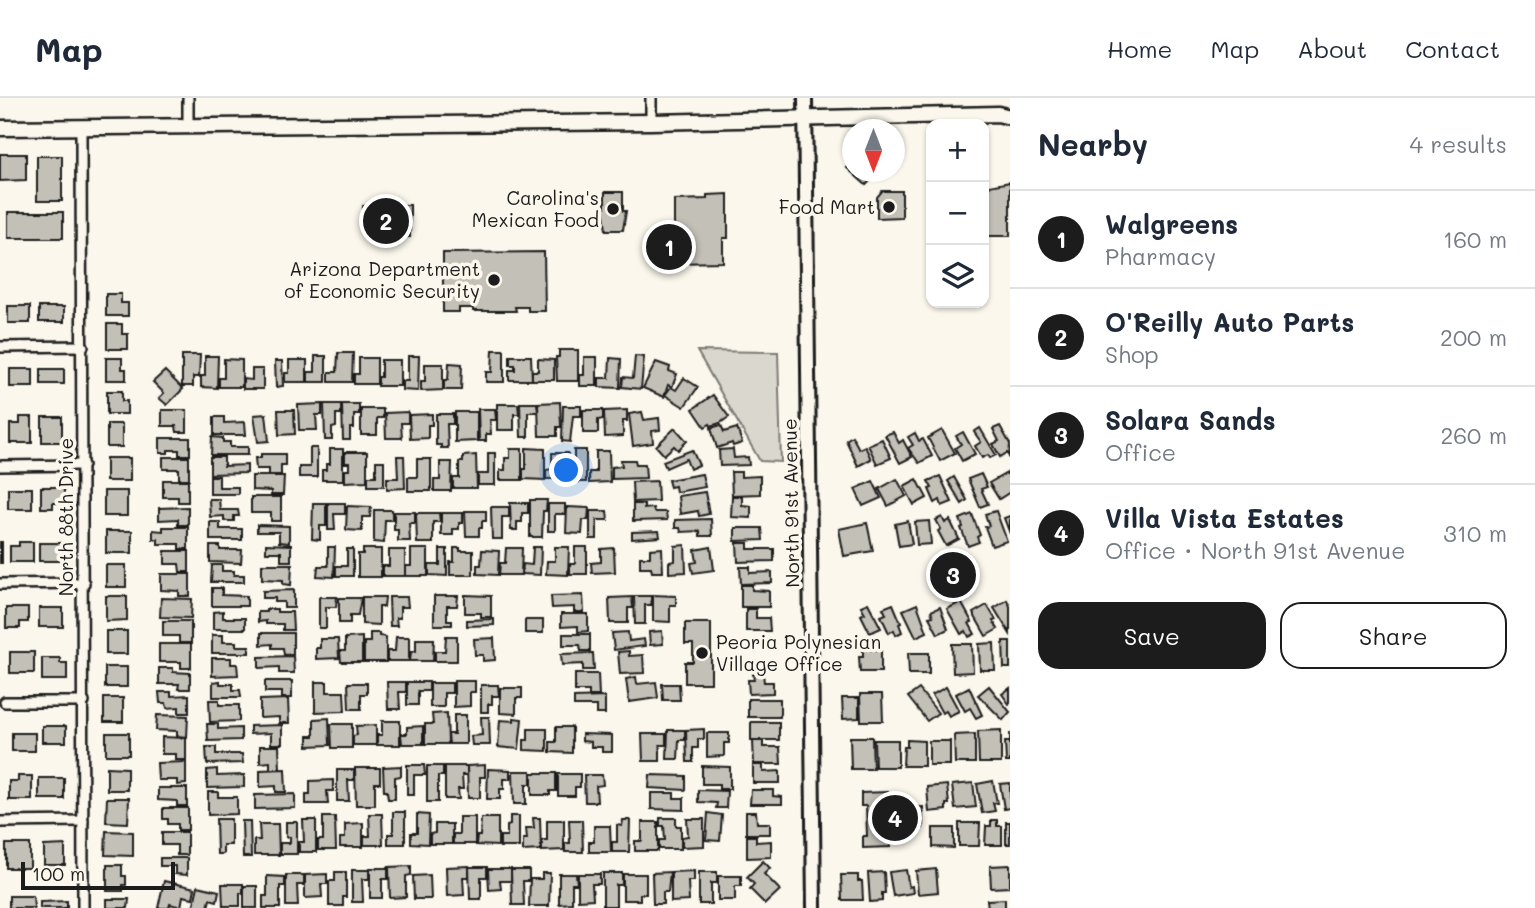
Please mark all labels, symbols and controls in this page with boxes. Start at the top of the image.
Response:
text: Map [35,27,103,70]
text: Home [1107,33,1172,64]
text: Map [1210,33,1259,64]
text: About [1297,33,1367,64]
text: Contact [1405,33,1500,64]
north arrow [842,119,905,182]
map controls [926,119,989,308]
button: + [926,119,989,182]
text: Nearby [1038,124,1148,164]
text: 4 results [1410,129,1507,159]
button: − [926,182,989,245]
place label: Carolina's Mexican Food [472,185,599,232]
place label: Food Mart [779,194,875,219]
pin: 2 [363,195,409,247]
marker: Food Mart [881,199,897,215]
marker: Carolina's Mexican Food [605,201,621,217]
text: Walgreens [1105,207,1238,241]
pin: 1 [646,221,692,273]
text: 1 [1056,224,1066,254]
text: 160 m [1443,224,1507,254]
text: Pharmacy [1105,241,1216,271]
button: layers [926,245,989,308]
place label: Arizona Department of Economic Security [284,256,480,303]
marker: Arizona Department of Economic Security [486,272,502,288]
text: O'Reilly Auto Parts [1105,305,1354,339]
text: 2 [1055,322,1067,352]
text: 200 m [1440,322,1507,352]
text: Shop [1105,339,1159,369]
text: Solara Sands [1105,403,1276,437]
street label: North 91st Avenue [777,418,804,588]
text: 3 [1054,420,1068,450]
text: 260 m [1440,420,1507,450]
text: Office [1105,437,1176,467]
street label: North 88th Drive [53,438,78,596]
your location [549,453,583,487]
text: Villa Vista Estates [1105,501,1344,535]
text: 4 [1054,518,1068,548]
text: 310 m [1443,518,1507,548]
text: Office · North 91st Avenue [1105,535,1405,565]
pin: 3 [930,549,976,601]
button: Save [1038,602,1266,669]
button: Share [1280,602,1507,669]
place label: Peoria Polynesian Village Office [716,629,881,676]
marker: Peoria Polynesian Village Office [694,645,710,661]
pin: 4 [872,792,918,844]
scale bar [21,859,175,891]
text: 100 m [32,861,85,886]

